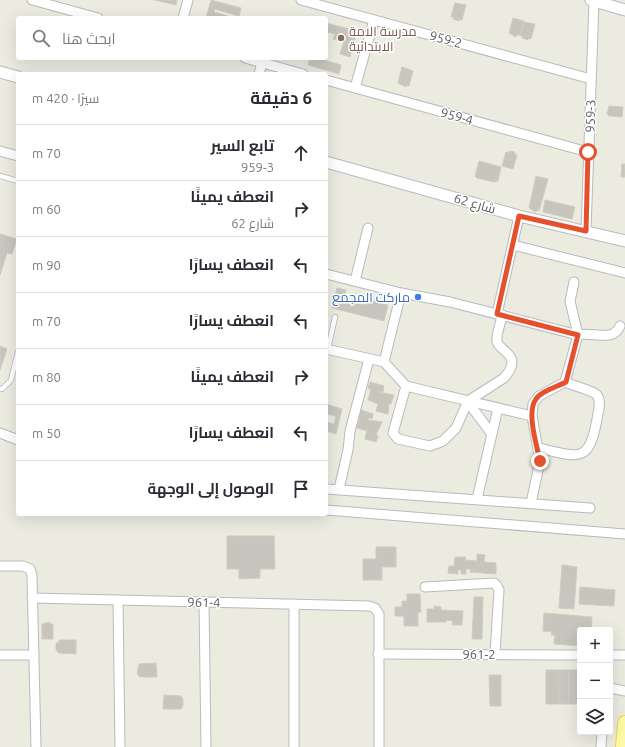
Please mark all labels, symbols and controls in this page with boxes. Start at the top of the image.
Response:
search box [16,16,328,60]
place label: مدرسة الامة الابتدائية [349,24,417,54]
icon: search [30,27,52,49]
street label: 959-2 [428,28,464,50]
text: ابحث هنا [62,30,116,47]
marker: مدرسة الامة الابتدائية [336,33,346,43]
text: 6 دقيقة [250,88,312,107]
text: سيرًا · 420 m [32,91,99,105]
street label: 959-3 [582,99,598,133]
street label: 959-4 [439,105,475,127]
text: تابع السير [211,137,274,154]
icon: ahead [290,142,312,164]
route start [579,143,597,161]
text: 70 m [32,146,61,160]
text: 959-3 [241,160,274,174]
text: انعطف يمينًا [190,188,274,205]
street label: شارع 62 [452,190,498,218]
icon: right [290,198,312,220]
text: 60 m [32,202,61,216]
text: شارع 62 [231,216,274,230]
icon: left [290,254,312,276]
text: انعطف يسارًا [189,256,274,273]
text: 90 m [32,258,61,272]
place label: ماركت المجمع [332,290,410,306]
marker: ماركت المجمع [413,292,423,302]
icon: left [290,310,312,332]
text: انعطف يسارًا [189,312,274,329]
text: 70 m [32,314,61,328]
icon: right [290,366,312,388]
text: انعطف يمينًا [190,368,274,385]
text: 80 m [32,370,61,384]
icon: left [290,422,312,444]
text: انعطف يسارًا [189,424,274,441]
text: 50 m [32,426,61,440]
route end [531,452,549,470]
icon: arrive [290,478,312,500]
text: الوصول إلى الوجهة [147,480,274,497]
street label: 961-4 [187,595,221,609]
map controls [577,627,613,735]
button: + [577,627,613,663]
street label: 961-2 [462,647,496,661]
button: − [577,663,613,699]
button: layers [577,699,613,735]

